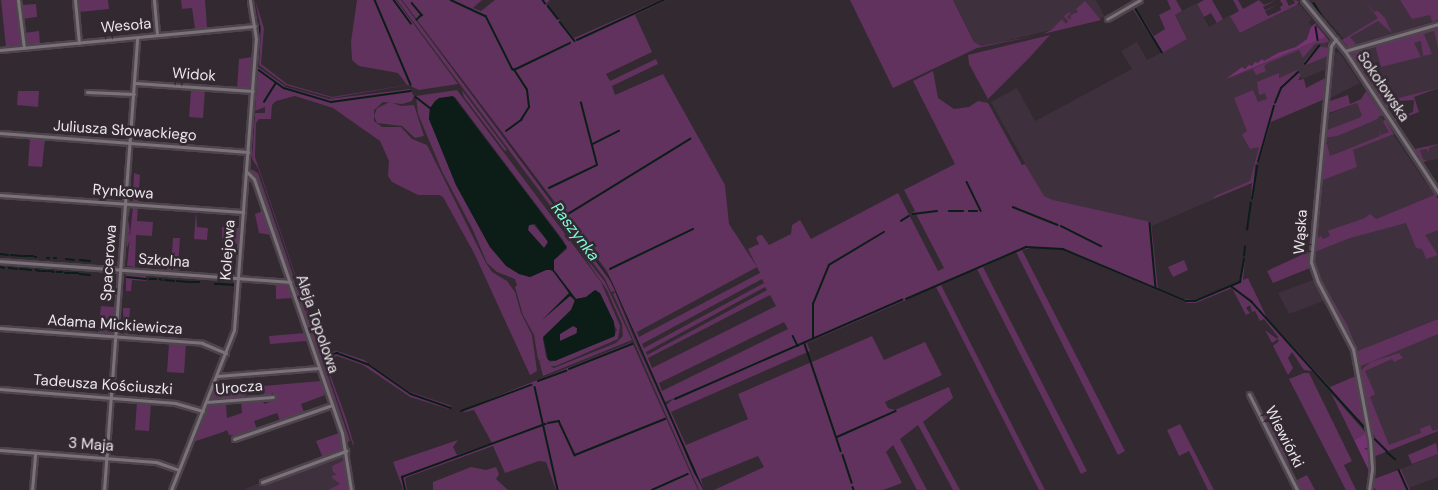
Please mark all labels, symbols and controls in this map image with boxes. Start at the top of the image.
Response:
street label: Wesoła [100,15,152,37]
street label: Sokołowska [1353,49,1413,125]
street label: Widok [171,64,217,86]
street label: Juliusza Słowackiego [53,117,197,145]
street label: Rynkowa [92,181,154,203]
water label: Raszynka [547,199,603,265]
street label: Wąska [1290,209,1312,255]
street label: Kolejowa [217,219,239,281]
street label: Spacerowa [97,224,121,302]
street label: Szkolna [138,250,190,272]
street label: Aleja Topolowa [292,272,342,376]
street label: Adama Mickiewicza [47,311,183,339]
street label: Tadeusza Kościuszki [33,371,173,399]
street label: Urocza [215,377,263,399]
street label: Wiewiórki [1261,403,1307,471]
street label: 3 Maja [68,434,114,456]

